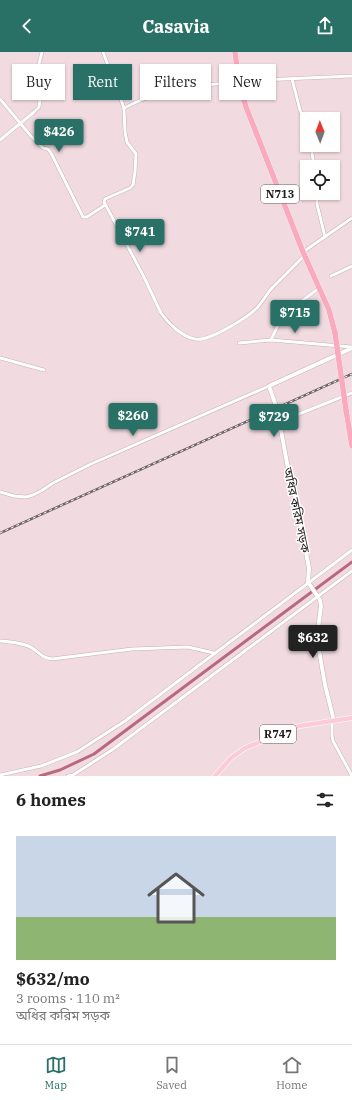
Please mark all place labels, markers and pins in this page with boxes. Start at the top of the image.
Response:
pin: $426 [35,119,83,153]
pin: $741 [116,219,164,253]
pin: $715 [271,300,319,334]
pin: $260 [109,403,157,437]
pin: $729 [250,404,298,438]
pin: $632 [289,625,337,659]

